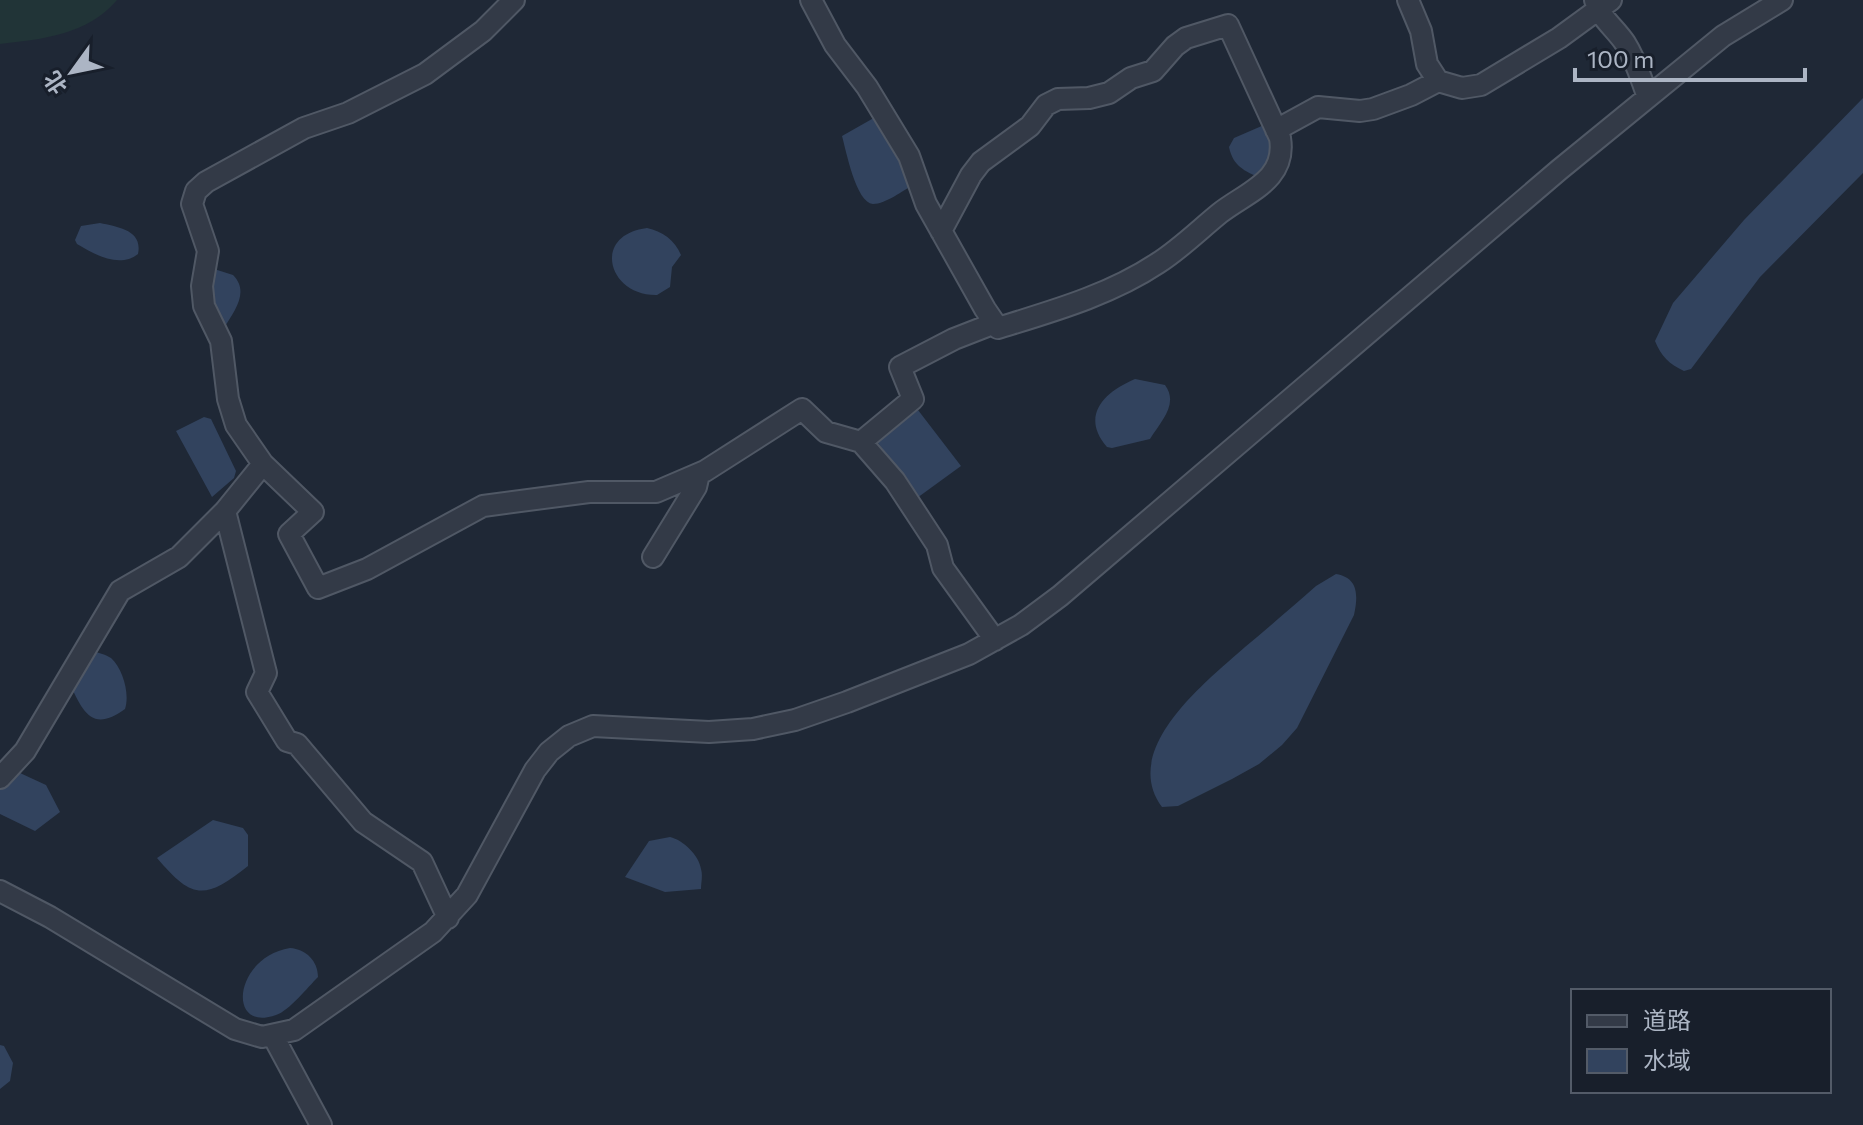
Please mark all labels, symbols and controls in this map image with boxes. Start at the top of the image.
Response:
north arrow [32,32,112,112]
scale bar [1575,32,1805,82]
text: 100 m [1587,44,1654,73]
text: 北 [37,67,72,100]
legend [1571,989,1831,1093]
text: 道路 [1643,1005,1691,1034]
text: 水域 [1643,1045,1691,1074]

